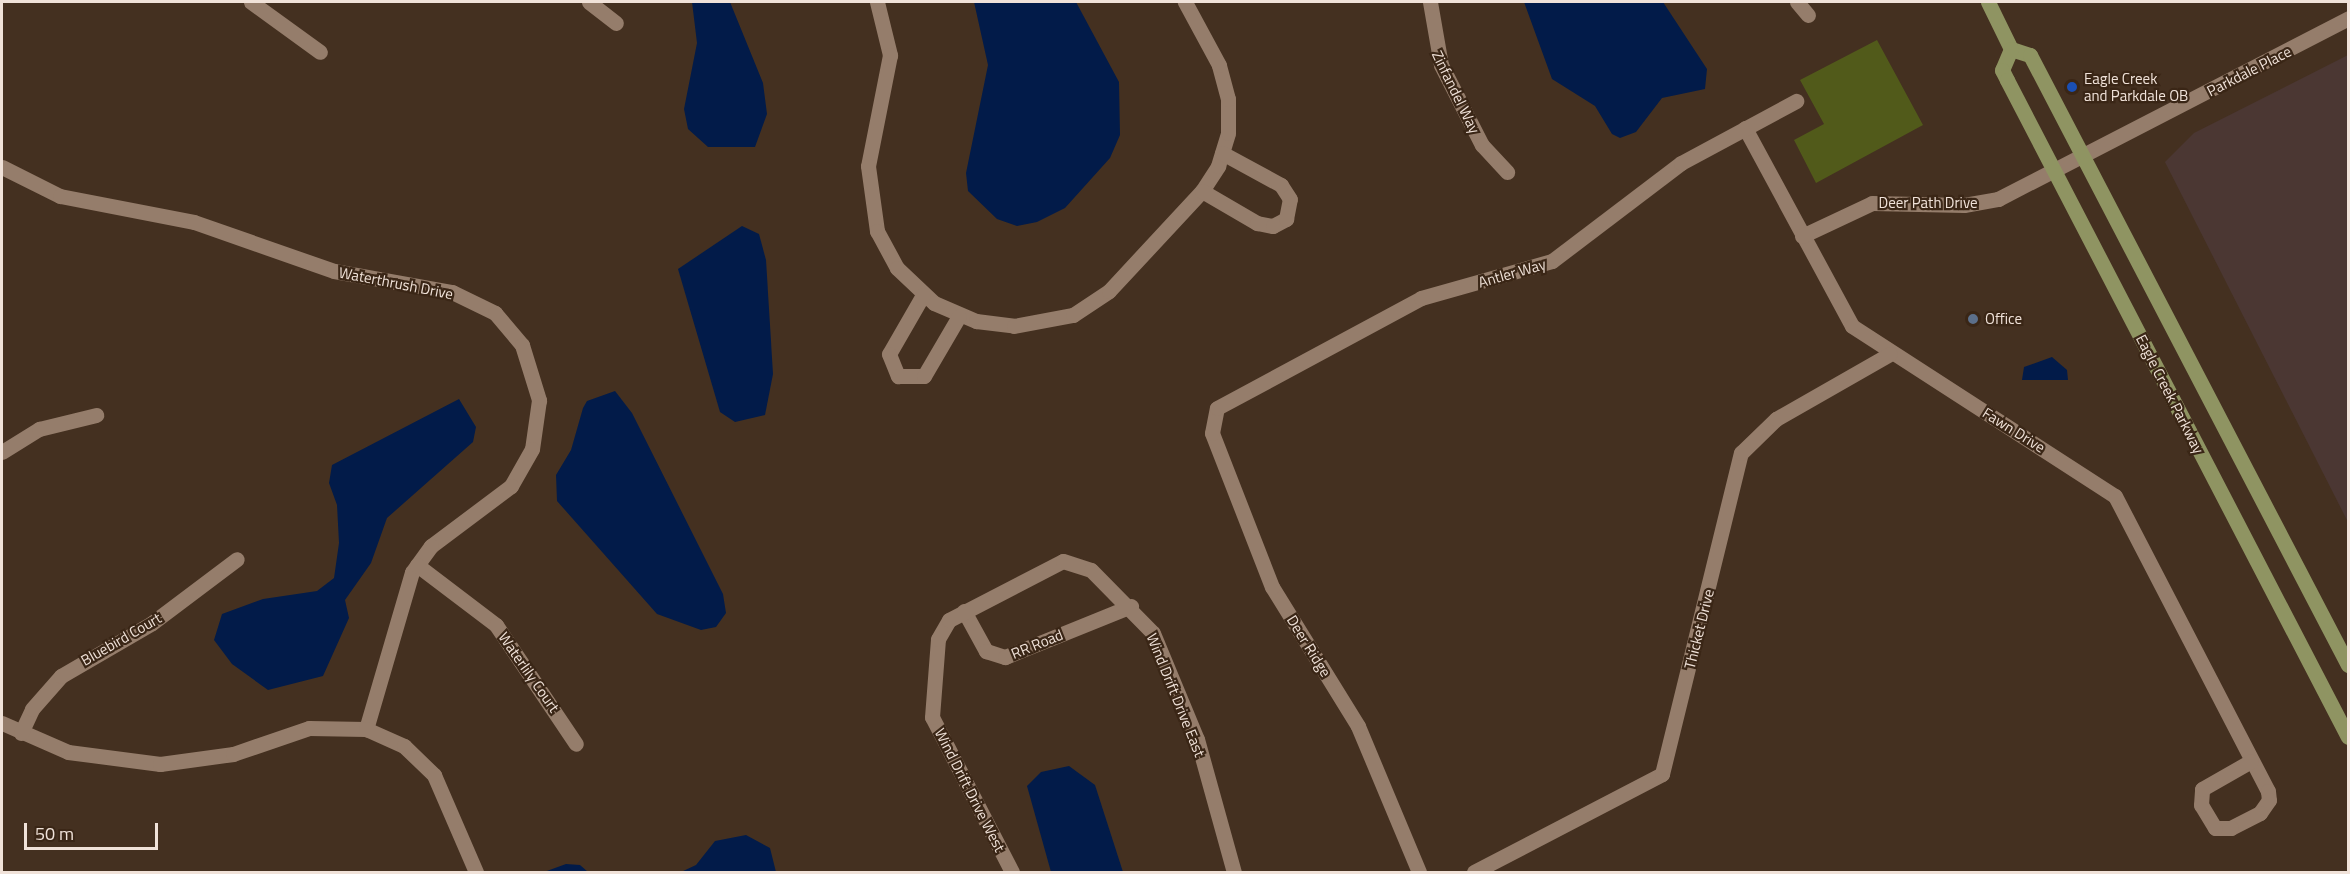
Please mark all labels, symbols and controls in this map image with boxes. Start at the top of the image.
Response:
street label: Parkdale Place [2204,42,2294,100]
street label: Zinfandel Way [1428,48,1484,136]
place label: Eagle Creek and Parkdale OB [2084,69,2188,104]
marker: Eagle Creek and Parkdale OB [2065,80,2079,94]
street label: Deer Path Drive [1878,194,1978,212]
street label: Antler Way [1476,255,1548,291]
street label: Waterthrush Drive [337,263,455,303]
place label: Office [1985,310,2022,328]
marker: Office [1966,312,1980,326]
street label: Eagle Creek Parkway [2132,331,2208,457]
street label: Fawn Drive [1979,404,2049,456]
street label: Thicket Drive [1680,587,1718,671]
street label: Bluebird Court [78,609,164,669]
street label: Deer Ridge [1283,612,1335,680]
street label: RR Road [1008,625,1066,663]
street label: Waterlily Court [495,628,563,716]
street label: Wind Drift Drive East [1143,631,1209,759]
street label: Wind Drift Drive West [931,725,1009,855]
scale bar [27,811,160,849]
text: 50 m [35,820,74,847]

